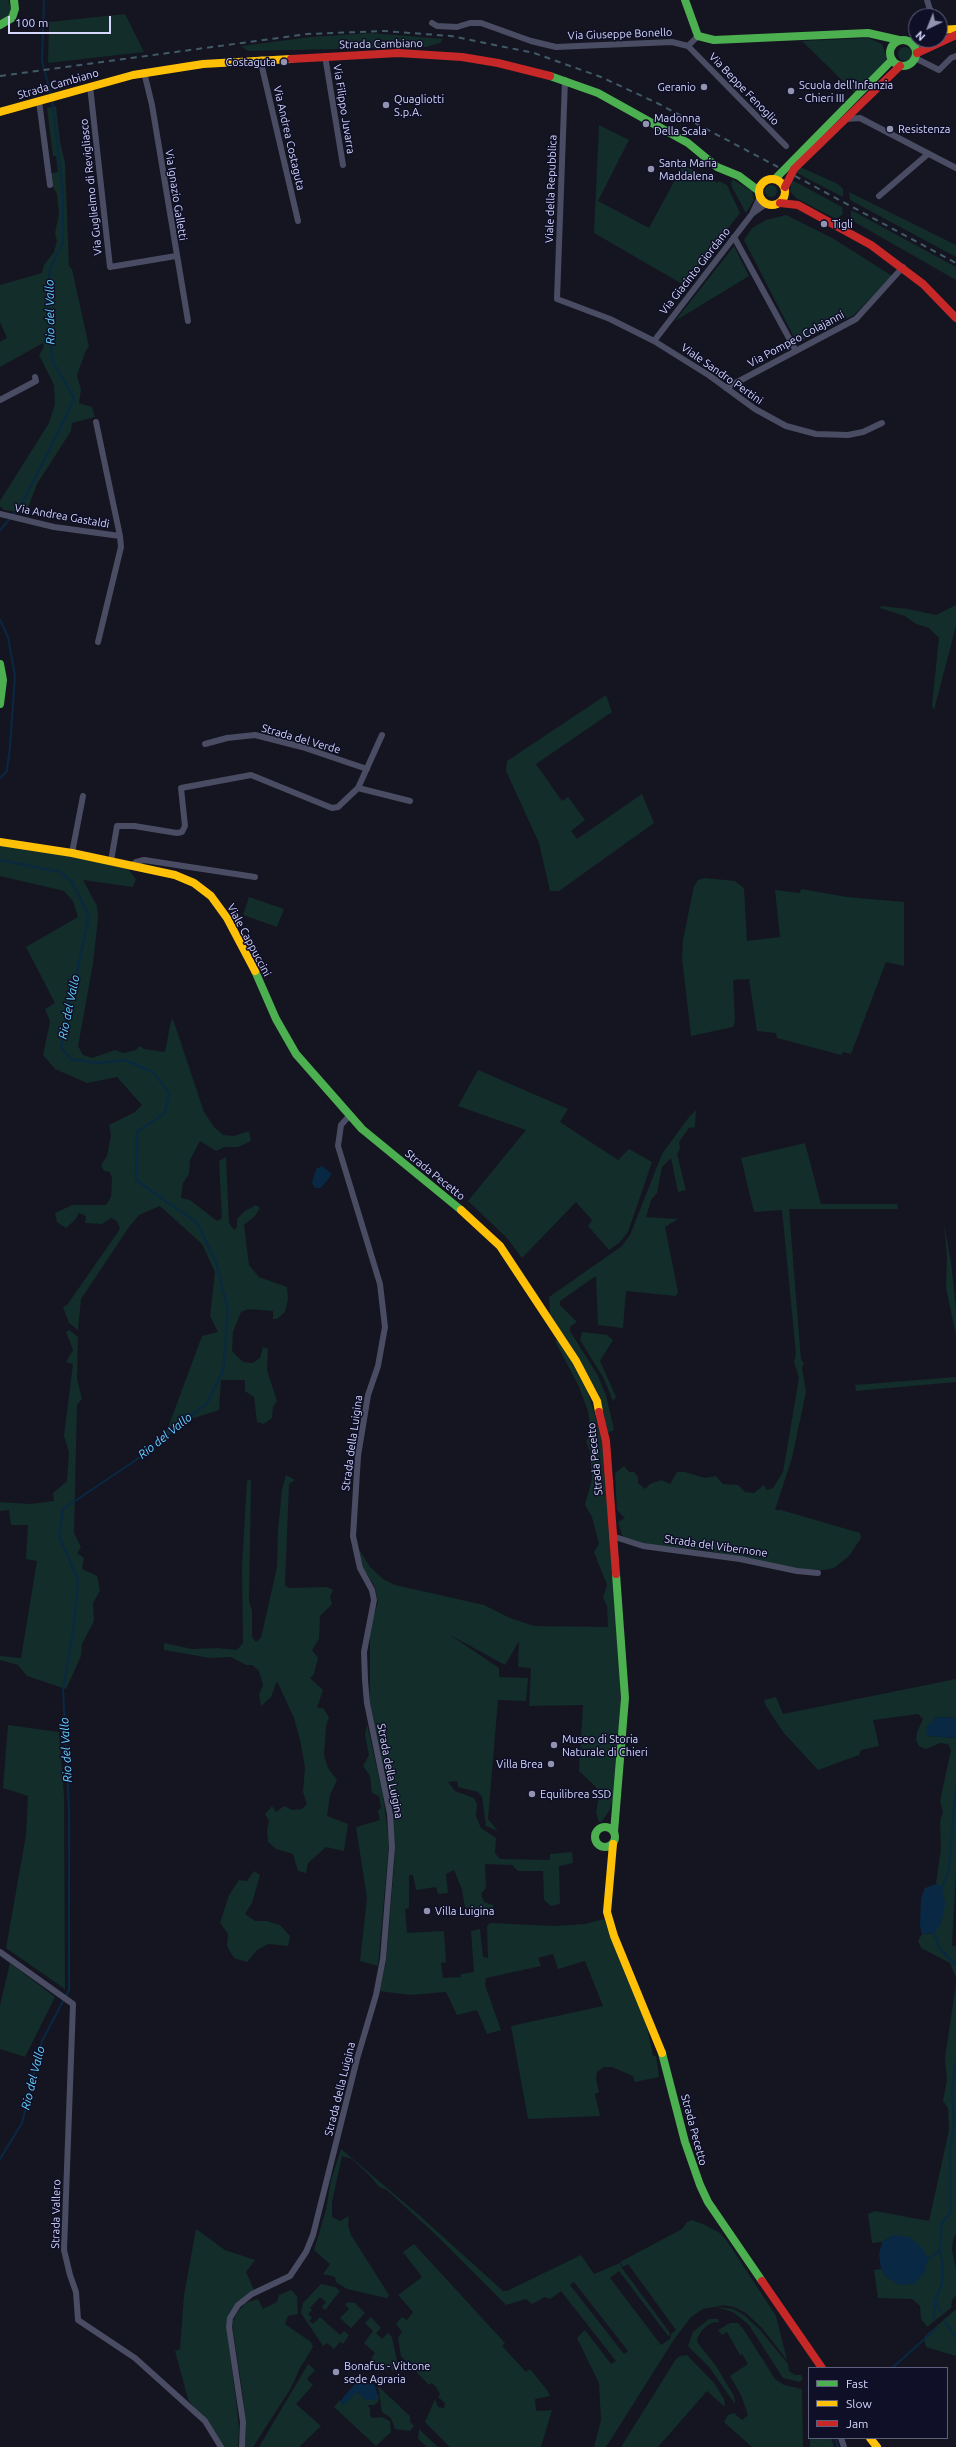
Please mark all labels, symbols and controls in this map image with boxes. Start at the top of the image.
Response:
scale bar [10,8,113,34]
north arrow [908,8,948,48]
text: 100 m [15,16,48,29]
street label: Via Giuseppe Bonello [567,26,673,42]
text: N [913,29,928,43]
street label: Strada Cambiano [339,37,423,51]
street label: Via Beppe Fenoglio [706,50,782,128]
place label: Costaguta [226,55,276,69]
marker: Costaguta [279,57,289,67]
street label: Via Filippo Juvarra [330,63,358,155]
street label: Strada Cambiano [16,66,100,102]
place label: Scuola dell'Infanzia - Chieri III [799,78,893,104]
place label: Geranio [657,80,696,94]
marker: Geranio [699,82,709,92]
street label: Via Andrea Costaguta [271,84,307,192]
marker: Scuola dell'Infanzia - Chieri III [786,86,796,96]
place label: Quagliotti S.p.A. [394,92,444,118]
marker: Quagliotti S.p.A. [381,100,391,110]
place label: Madonna Della Scala [654,111,707,137]
street label: Via Guglielmo di Revigliasco [77,118,105,256]
marker: Madonna Della Scala [641,119,651,129]
place label: Resistenza [898,122,950,136]
marker: Resistenza [885,124,895,134]
street label: Viale della Repubblica [543,135,559,243]
street label: Via Ignazio Galletti [162,149,190,241]
place label: Santa Maria Maddalena [659,156,717,182]
marker: Santa Maria Maddalena [646,164,656,174]
place label: Tigli [832,217,853,231]
marker: Tigli [819,219,829,229]
street label: Via Giacinto Giordano [657,225,733,317]
water label: Rio del Vallo [42,279,58,345]
street label: Via Pompeo Colajanni [746,308,846,370]
street label: Viale Sandro Pertini [679,341,765,407]
street label: Via Andrea Gastaldi [14,501,110,531]
street label: Strada del Verde [260,721,342,757]
street label: Viale Cappuccini [224,901,274,979]
water label: Rio del Vallo [55,974,83,1040]
street label: Strada Pecetto [402,1147,468,1203]
street label: Strada della Luigina [339,1394,365,1492]
water label: Rio del Vallo [135,1410,195,1462]
street label: Strada Pecetto [585,1422,605,1496]
street label: Strada del Vibernone [664,1532,768,1560]
water label: Rio del Vallo [57,1717,75,1783]
street label: Strada della Luigina [374,1722,406,1820]
place label: Museo di Storia Naturale di Chieri [562,1732,648,1758]
marker: Museo di Storia Naturale di Chieri [549,1740,559,1750]
place label: Villa Brea [496,1757,543,1771]
marker: Villa Brea [546,1759,556,1769]
place label: Equilibrea SSD [540,1787,611,1801]
marker: Equilibrea SSD [527,1789,537,1799]
place label: Villa Luigina [435,1904,494,1918]
marker: Villa Luigina [422,1906,432,1916]
street label: Strada della Luigina [322,2041,358,2137]
water label: Rio del Vallo [18,2045,48,2111]
street label: Strada Pecetto [678,2093,710,2167]
street label: Strada Vallero [49,2179,63,2249]
place label: Bonafus - Vittone sede Agraria [344,2359,430,2385]
marker: Bonafus - Vittone sede Agraria [331,2367,341,2377]
legend [808,2367,948,2439]
text: Fast [846,2377,868,2390]
text: Slow [846,2397,872,2410]
text: Jam [846,2417,868,2430]

